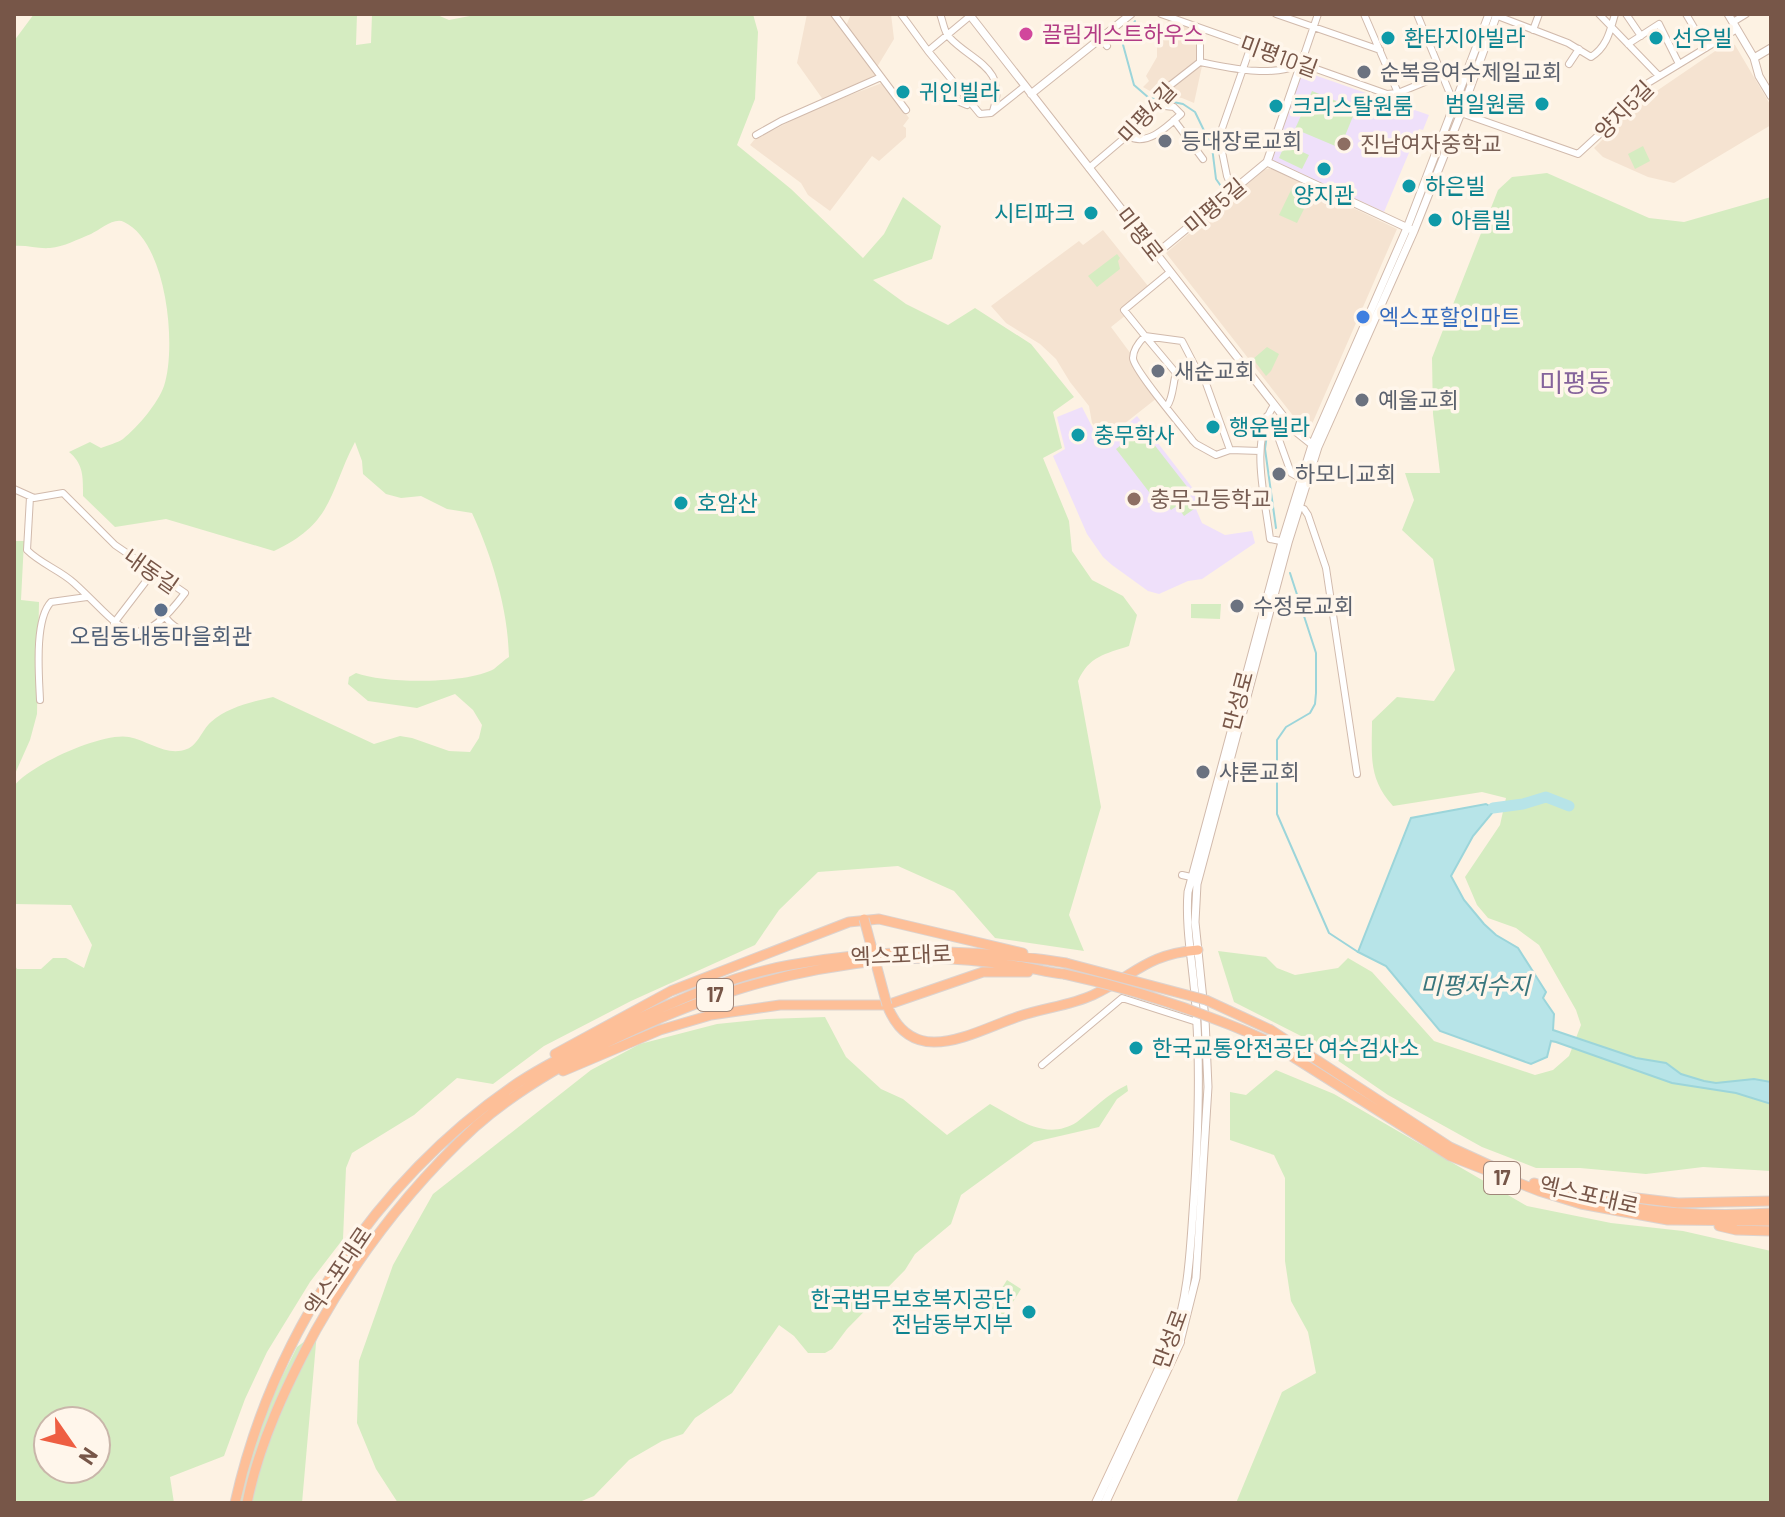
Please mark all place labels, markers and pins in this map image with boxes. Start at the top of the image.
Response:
place label: 끌림게스트하우스 [1042,20,1204,46]
place label: 환타지아빌라 [1404,24,1525,50]
place label: 선우빌 [1672,24,1733,50]
marker: 끌림게스트하우스 [1017,25,1035,43]
marker: 환타지아빌라 [1379,29,1397,47]
marker: 선우빌 [1647,29,1665,47]
place label: 순복음여수제일교회 [1380,58,1562,84]
marker: 순복음여수제일교회 [1355,63,1373,81]
place label: 귀인빌라 [919,78,1000,104]
marker: 귀인빌라 [894,83,912,101]
place label: 범일원룸 [1445,90,1526,116]
place label: 크리스탈원룸 [1292,92,1413,118]
marker: 범일원룸 [1533,95,1551,113]
marker: 크리스탈원룸 [1267,97,1285,115]
place label: 등대장로교회 [1181,127,1302,153]
place label: 진남여자중학교 [1360,130,1502,156]
marker: 등대장로교회 [1156,132,1174,150]
marker: 진남여자중학교 [1335,135,1353,153]
marker: 양지관 [1315,160,1333,178]
place label: 하은빌 [1425,172,1486,198]
marker: 하은빌 [1400,177,1418,195]
place label: 양지관 [1294,181,1354,207]
place label: 시티파크 [994,199,1075,225]
marker: 시티파크 [1082,204,1100,222]
place label: 아름빌 [1451,206,1512,232]
marker: 아름빌 [1426,211,1444,229]
place label: 엑스포할인마트 [1379,303,1521,329]
marker: 엑스포할인마트 [1354,308,1372,326]
place label: 새순교회 [1174,357,1255,383]
marker: 새순교회 [1149,362,1167,380]
place label: 예울교회 [1378,386,1459,412]
marker: 예울교회 [1353,391,1371,409]
place label: 행운빌라 [1229,413,1310,439]
marker: 행운빌라 [1204,418,1222,436]
place label: 충무학사 [1094,421,1175,447]
marker: 충무학사 [1069,426,1087,444]
place label: 하모니교회 [1295,460,1396,486]
marker: 하모니교회 [1270,465,1288,483]
place label: 충무고등학교 [1150,485,1271,511]
place label: 호암산 [697,489,758,515]
marker: 충무고등학교 [1125,490,1143,508]
marker: 호암산 [672,494,690,512]
place label: 수정로교회 [1253,592,1354,618]
marker: 수정로교회 [1228,597,1246,615]
marker: 오림동내동마을회관 [152,601,170,619]
place label: 오림동내동마을회관 [70,622,252,648]
place label: 샤론교회 [1219,758,1300,784]
marker: 샤론교회 [1194,763,1212,781]
place label: 한국교통안전공단 여수검사소 [1152,1034,1420,1060]
marker: 한국교통안전공단 여수검사소 [1127,1039,1145,1057]
place label: 한국법무보호복지공단 전남동부지부 [811,1285,1013,1336]
marker: 한국법무보호복지공단 전남동부지부 [1020,1303,1038,1321]

